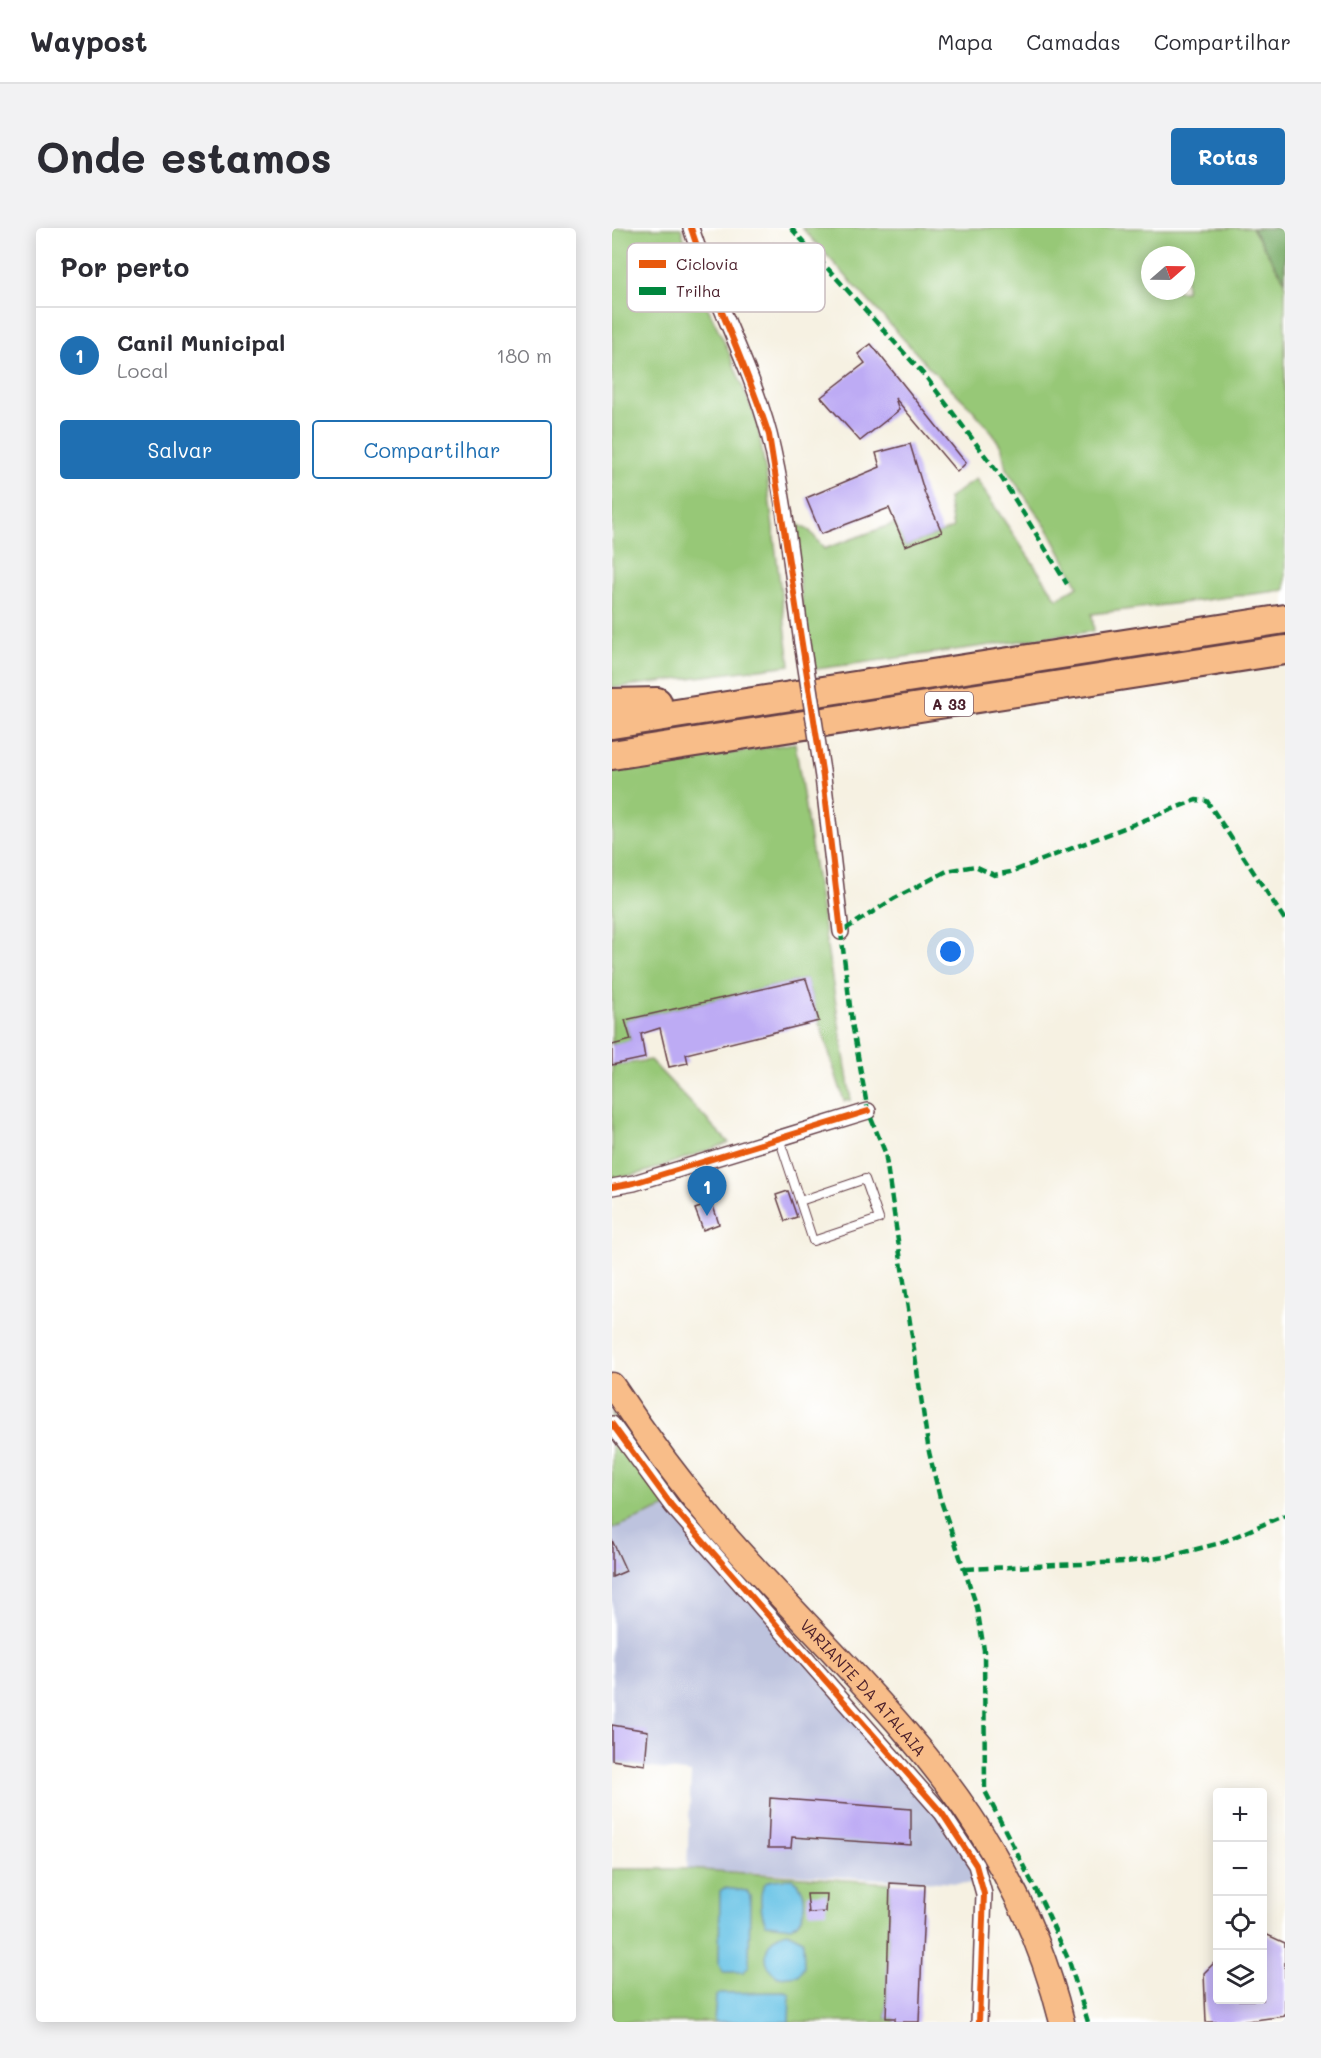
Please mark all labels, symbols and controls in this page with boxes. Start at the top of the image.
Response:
text: Waypost [30,23,147,59]
text: Mapa [937,28,993,55]
text: Camadas [1026,28,1121,55]
text: Compartilhar [1154,28,1291,55]
button: Rotas [1171,128,1285,185]
text: Onde estamos [36,129,332,184]
legend [627,243,825,312]
north arrow [1141,246,1195,300]
text: Por perto [60,250,189,284]
text: Ciclovia [676,253,739,274]
text: Trilha [676,280,721,301]
text: Canil Municipal [117,328,285,357]
text: 1 [75,342,84,368]
text: 180 m [496,342,552,368]
text: Local [117,357,169,383]
button: Salvar [60,420,300,479]
button: Compartilhar [312,420,552,479]
road number: A 33 [925,692,973,716]
your location [936,937,965,966]
pin: 1 [688,1166,727,1216]
street label: VARIANTE DA ATALAIA [796,1614,932,1760]
map controls [1213,1788,1267,2004]
button: + [1213,1788,1267,1842]
button: − [1213,1842,1267,1896]
button: locate [1213,1896,1267,1950]
button: layers [1213,1950,1267,2004]

